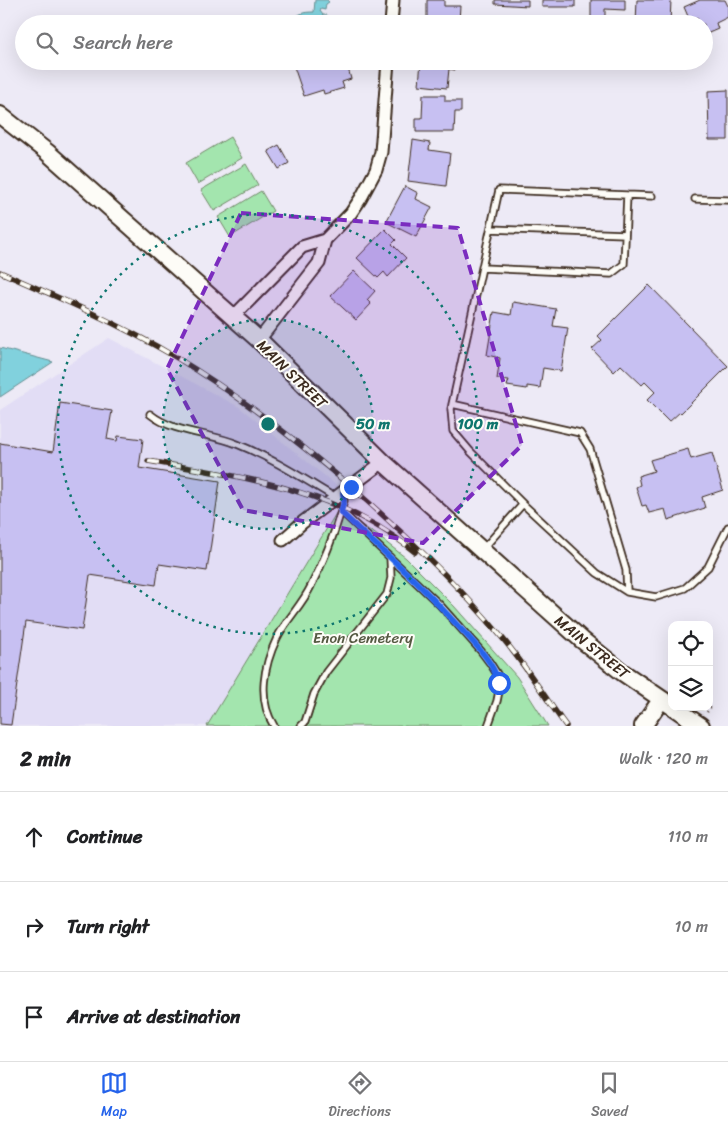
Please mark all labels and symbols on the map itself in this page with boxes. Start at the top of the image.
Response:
street label: MAIN STREET [250,333,335,416]
text: 50 m [356,411,391,437]
text: 100 m [458,411,499,437]
centre of rings [259,415,277,433]
route end [340,476,363,499]
street label: MAIN STREET [549,608,637,687]
park label: Enon Cemetery [313,625,413,651]
route start [488,672,511,695]

